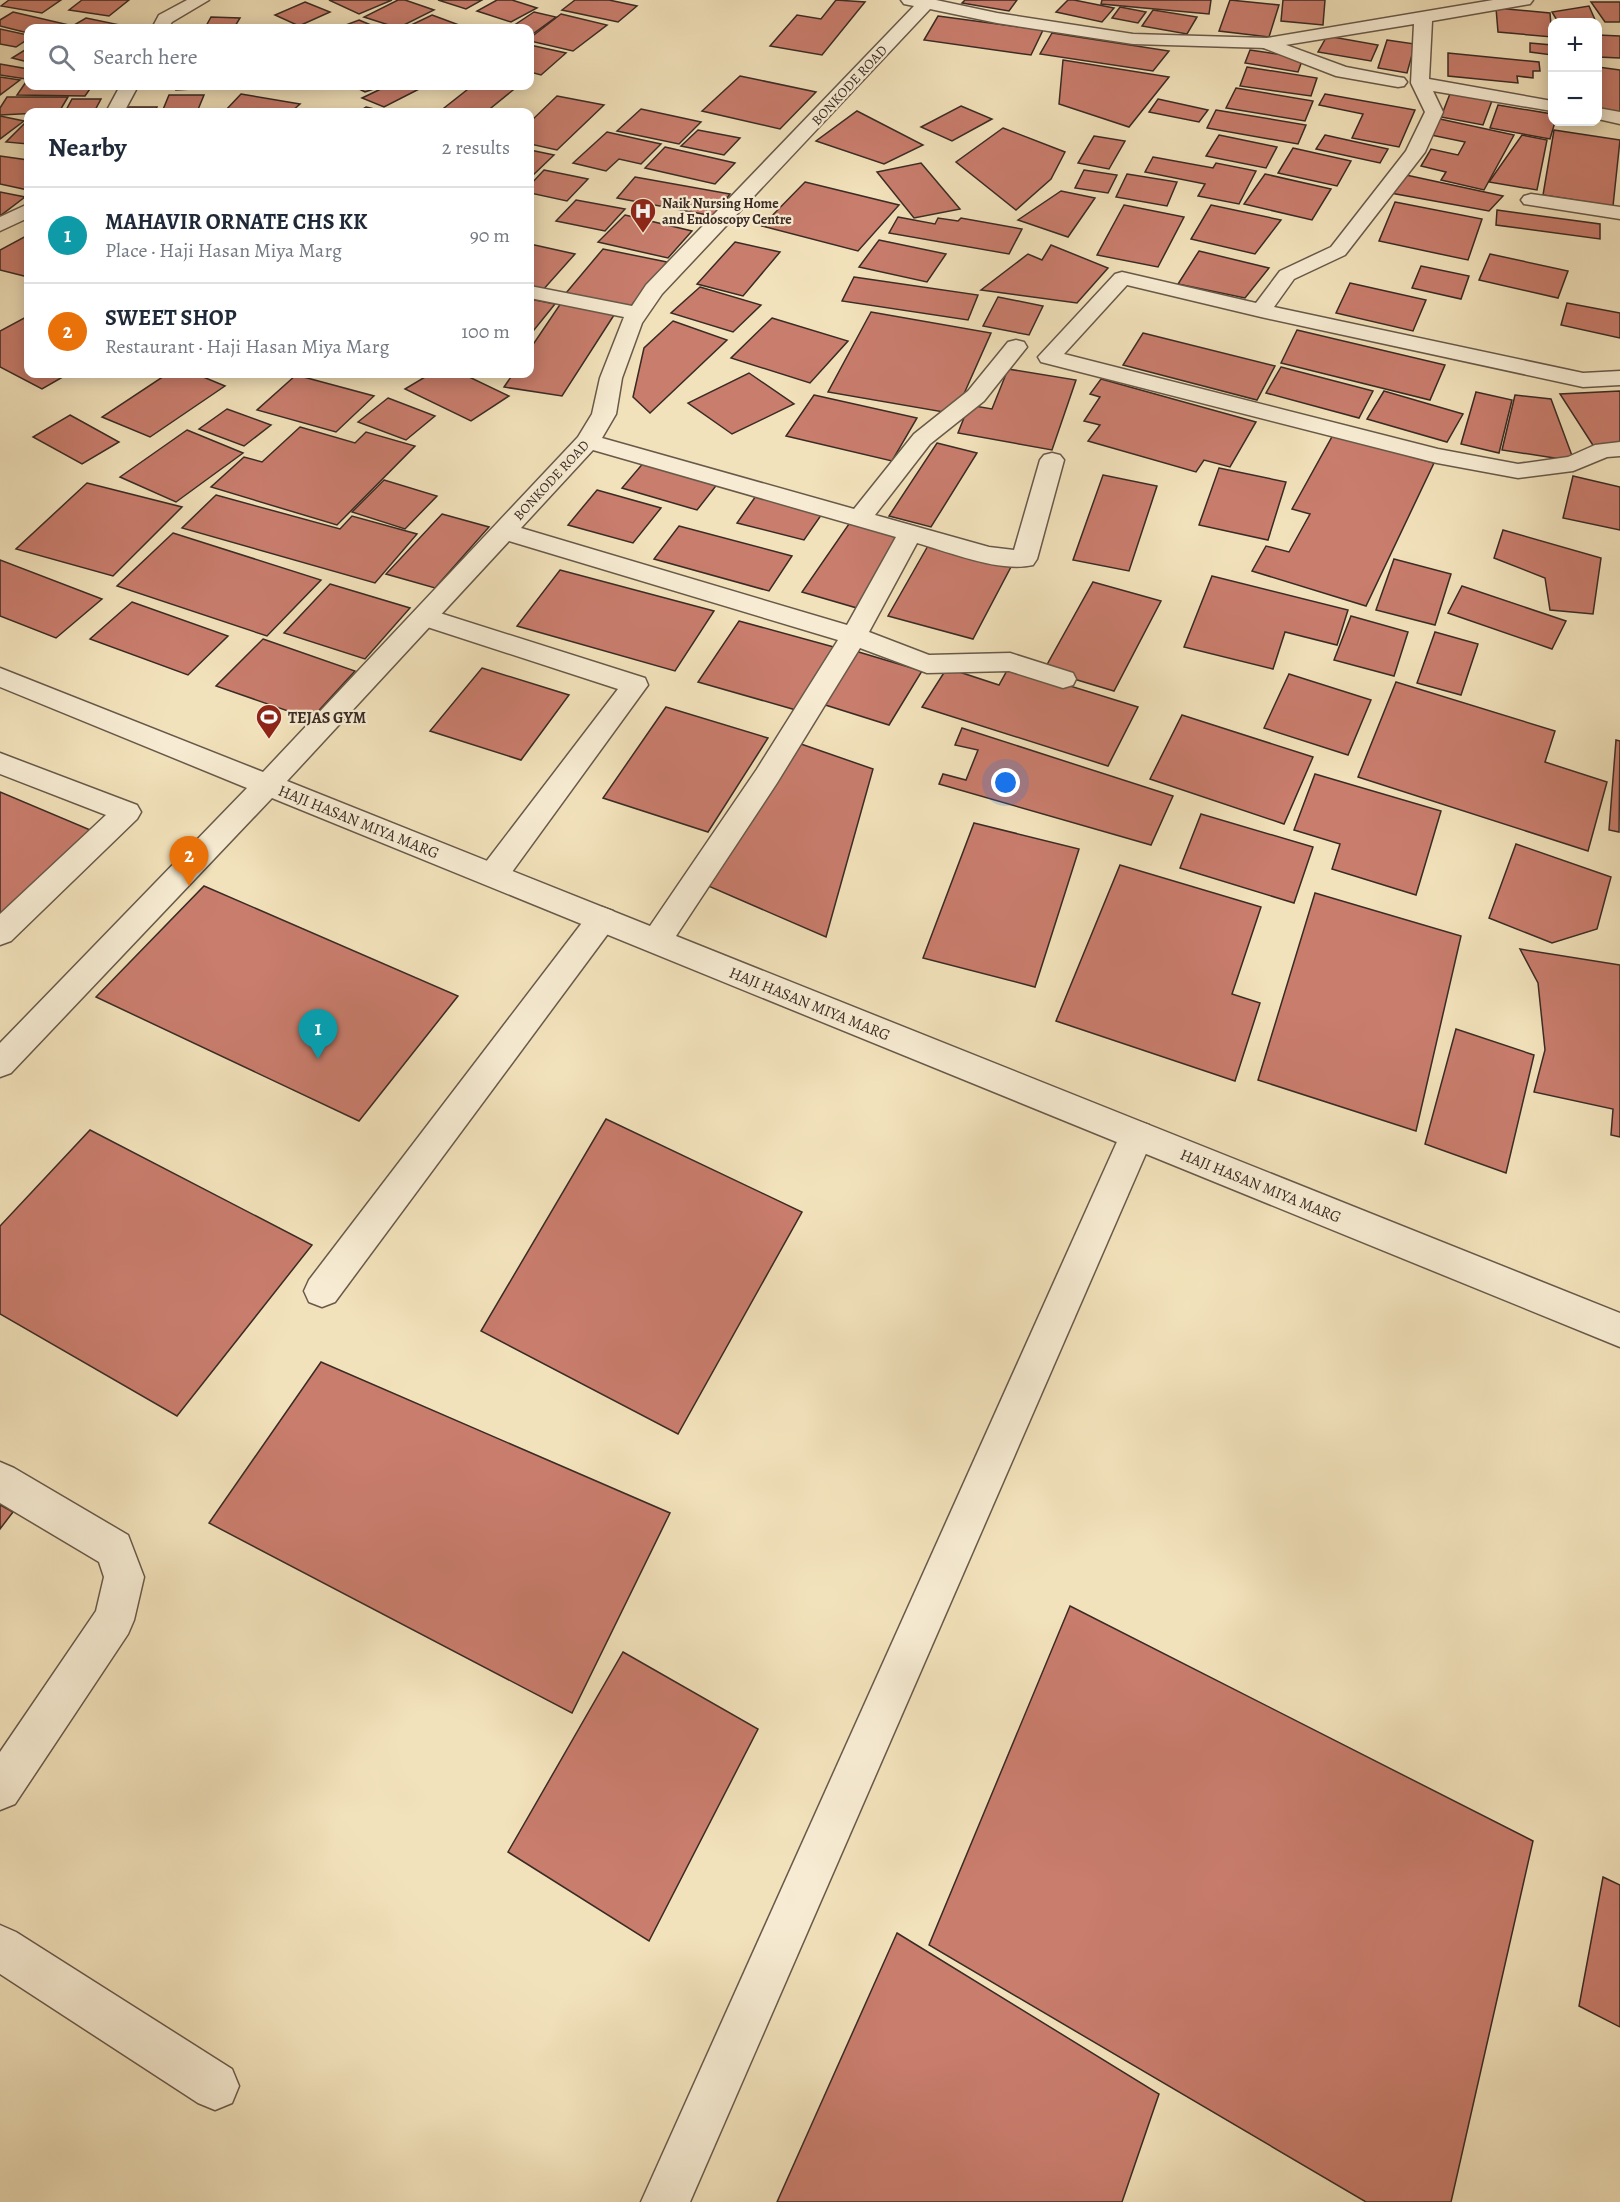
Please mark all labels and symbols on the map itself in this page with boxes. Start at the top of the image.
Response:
street label: BONKODE ROAD [807,41,892,130]
place label: Naik Nursing Home and Endoscopy Centre [662,194,792,229]
hospital icon: Naik Nursing Home and Endoscopy Centre [628,196,658,234]
street label: BONKODE ROAD [509,436,594,525]
sports icon: TEJAS GYM [254,702,284,740]
place label: TEJAS GYM [288,707,367,729]
your location [991,768,1020,797]
street label: HAJI HASAN MIYA MARG [275,780,442,864]
pin: 2 [170,836,208,886]
street label: HAJI HASAN MIYA MARG [726,962,893,1046]
pin: 1 [298,1010,338,1059]
street label: HAJI HASAN MIYA MARG [1177,1144,1344,1228]

